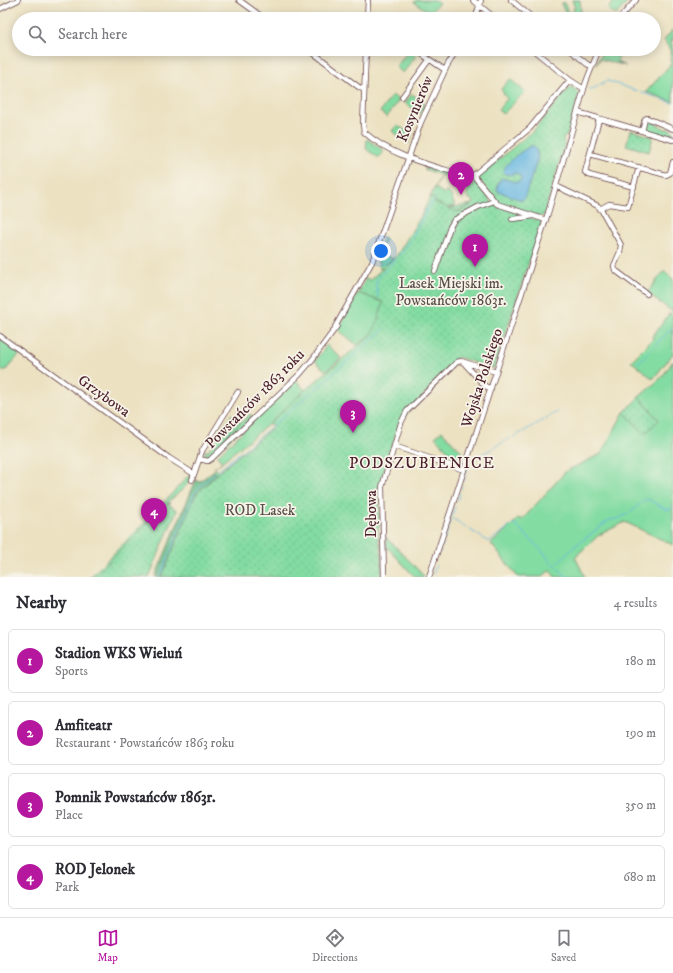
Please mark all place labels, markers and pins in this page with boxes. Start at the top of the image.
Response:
pin: 2 [448,162,474,195]
pin: 1 [462,234,488,267]
pin: 3 [340,400,366,433]
pin: 4 [141,498,167,531]

